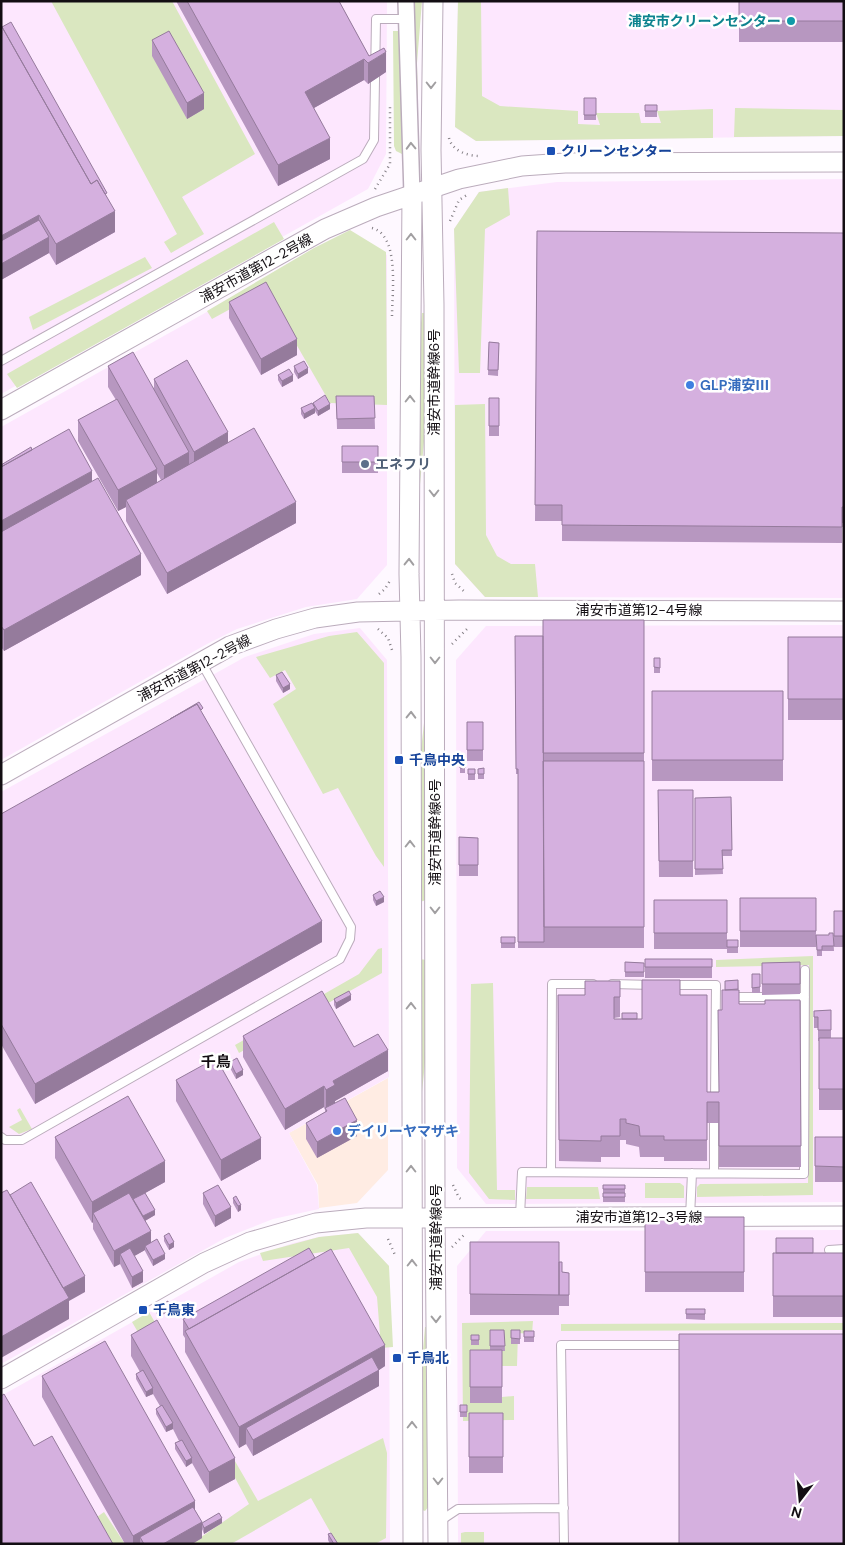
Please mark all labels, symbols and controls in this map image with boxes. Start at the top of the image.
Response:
place label: 浦安市クリーンセンター [628,12,781,30]
marker: 浦安市クリーンセンター [785,15,797,27]
one-way arrow [426,82,436,89]
one-way arrow [406,142,416,150]
place label: クリーンセンター [561,142,672,160]
marker: クリーンセンター [545,145,557,157]
street label: 浦安市道第12-2号線 [197,230,315,306]
one-way arrow [406,233,416,240]
street label: 浦安市道幹線6号 [425,329,443,435]
place label: GLP浦安Ⅲ [700,376,769,394]
marker: GLP浦安Ⅲ [684,379,696,391]
one-way arrow [405,395,415,403]
place label: エネフリ [375,455,431,473]
marker: エネフリ [359,458,371,470]
one-way arrow [429,490,439,498]
one-way arrow [404,558,414,566]
street label: 浦安市道第12-4号線 [576,601,702,619]
street label: 浦安市道第12-2号線 [134,630,254,706]
one-way arrow [430,656,440,664]
one-way arrow [405,711,416,719]
place label: 千鳥中央 [409,751,465,769]
marker: 千鳥中央 [393,754,405,766]
street label: 浦安市道幹線6号 [426,779,444,885]
one-way arrow [405,840,415,848]
one-way arrow [430,906,440,914]
one-way arrow [406,1002,416,1010]
district label: 千鳥 [201,1052,231,1072]
place label: デイリーヤマザキ [347,1122,459,1140]
marker: デイリーヤマザキ [331,1125,343,1137]
one-way arrow [406,1165,416,1172]
street label: 浦安市道幹線6号 [427,1184,445,1290]
street label: 浦安市道第12-3号線 [576,1208,702,1226]
one-way arrow [407,1258,417,1266]
place label: 千鳥東 [153,1301,195,1319]
marker: 千鳥東 [137,1304,149,1316]
one-way arrow [431,1315,441,1323]
place label: 千鳥北 [407,1349,449,1367]
marker: 千鳥北 [391,1352,403,1364]
one-way arrow [407,1421,417,1428]
north arrow [775,1475,825,1525]
one-way arrow [433,1478,443,1485]
text: N [789,1502,804,1523]

